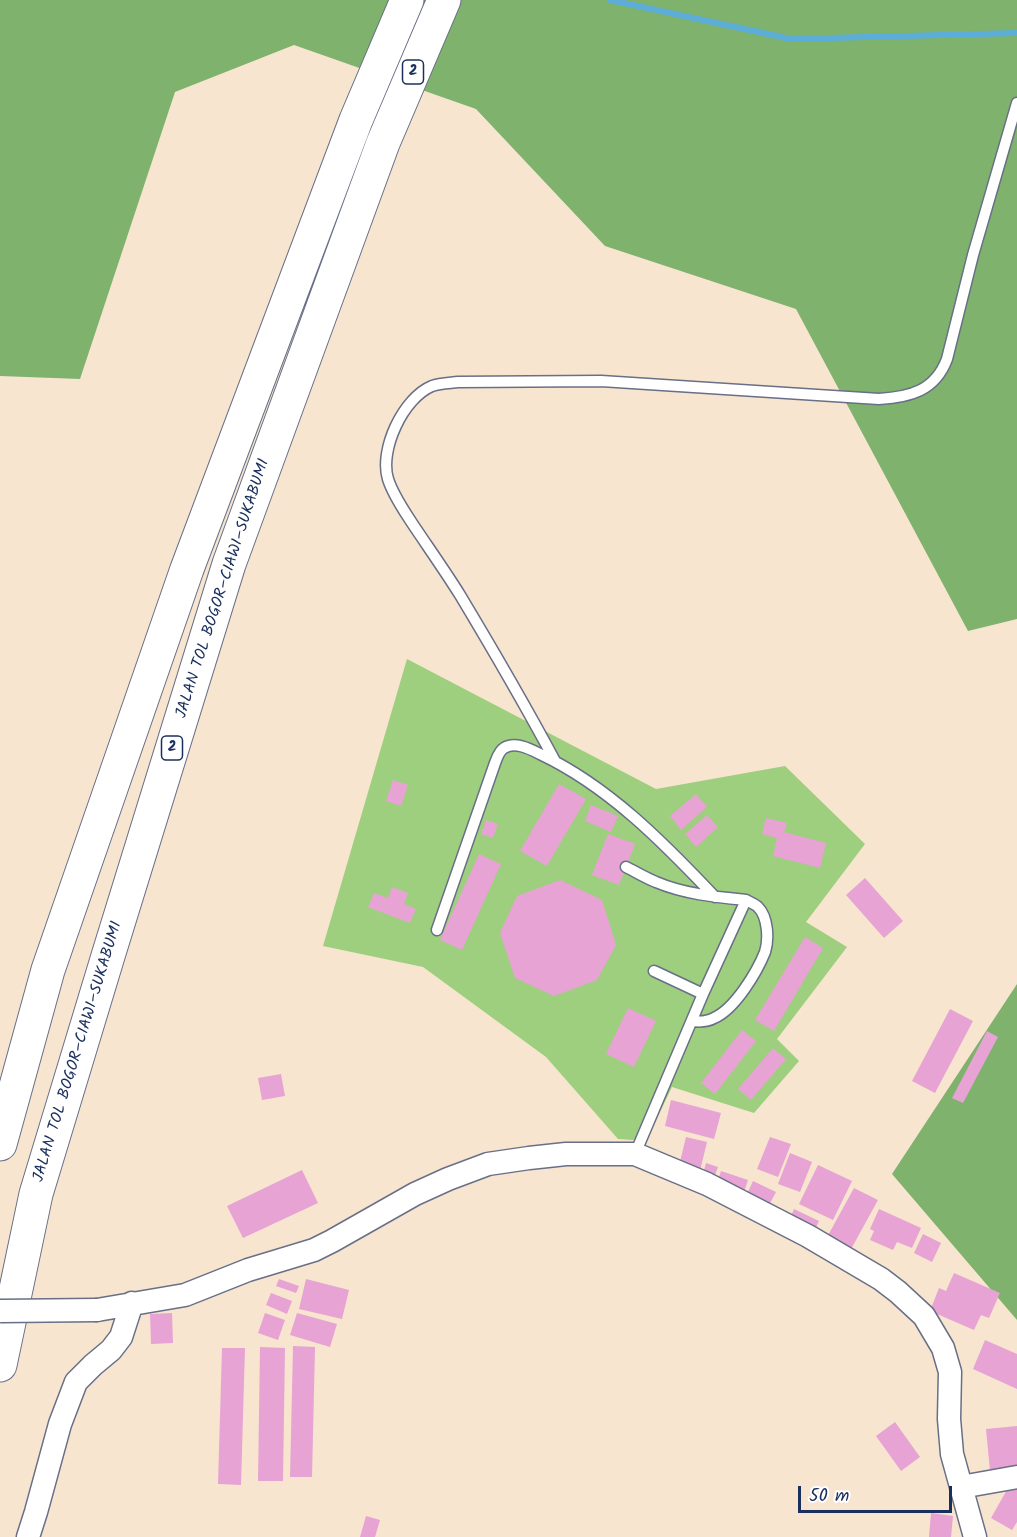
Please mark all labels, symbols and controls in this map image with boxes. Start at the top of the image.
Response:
road number: 2 [402,60,424,84]
street label: JALAN TOL BOGOR–CIAWI–SUKABUMI [173,457,275,721]
road number: 2 [162,736,182,760]
street label: JALAN TOL BOGOR–CIAWI–SUKABUMI [30,920,128,1184]
scale bar [801,1474,956,1512]
text: 50 m [809,1482,849,1511]

